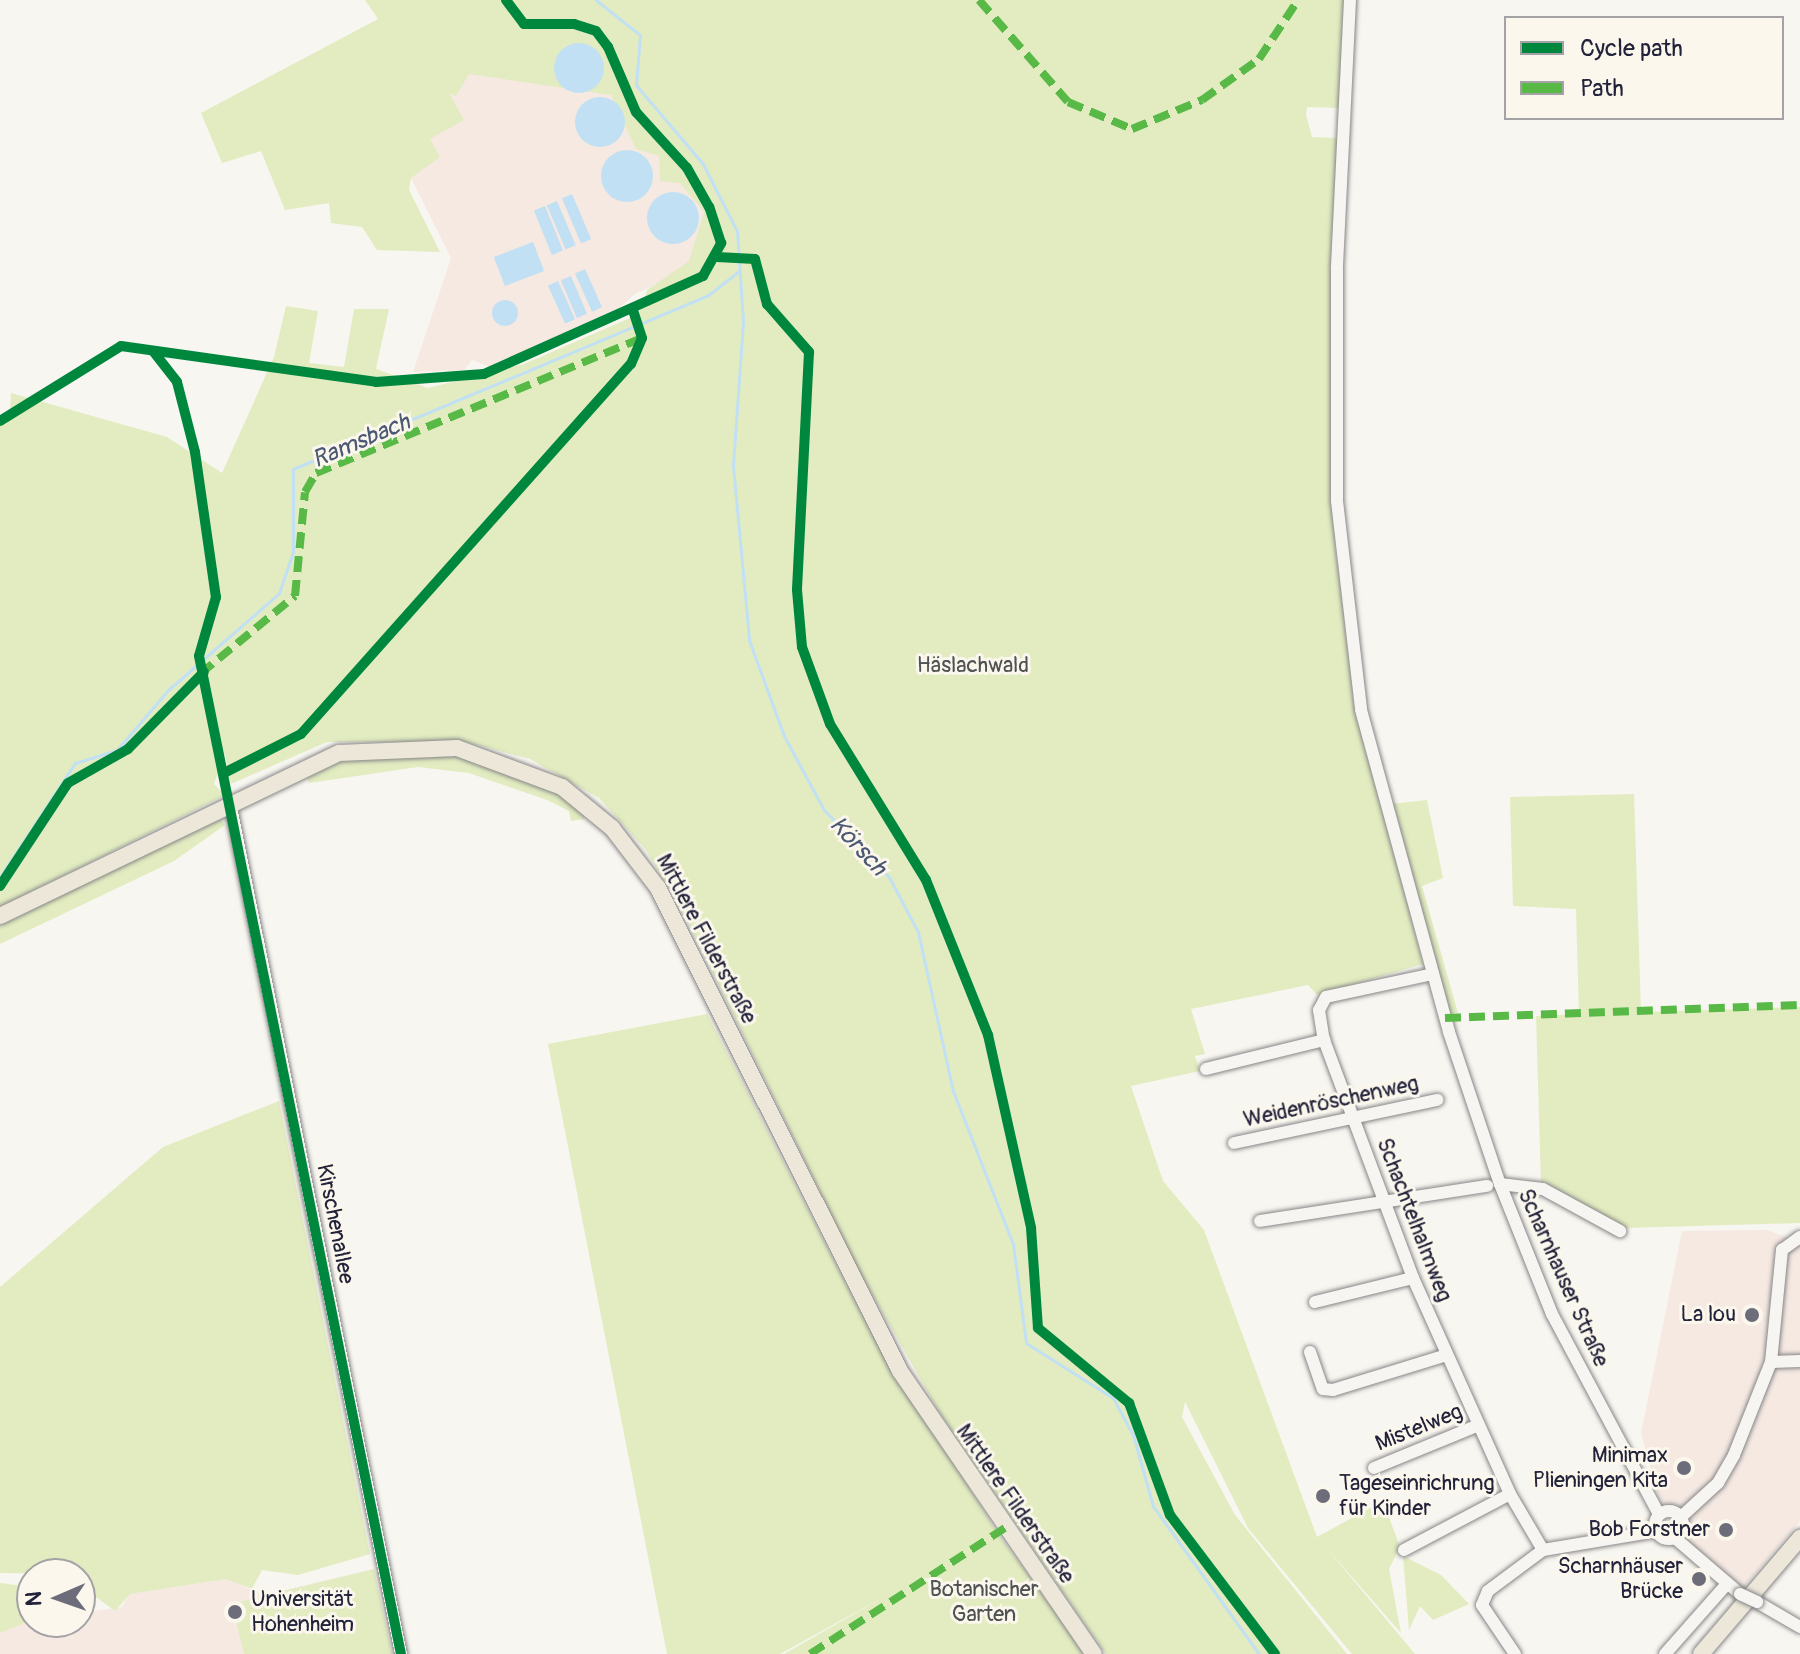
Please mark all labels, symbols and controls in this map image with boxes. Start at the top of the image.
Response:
legend [1504,16,1784,120]
text: Cycle path [1580,34,1683,63]
text: Path [1580,74,1624,103]
water label: Ramsbach [308,408,414,474]
park label: Häslachwald [917,653,1029,679]
water label: Körsch [823,810,893,882]
street label: Mittlere Filderstraße [650,850,762,1028]
street label: Weidenröschenweg [1241,1071,1421,1133]
street label: Schachtelhalmweg [1371,1134,1457,1306]
street label: Kirschenallee [310,1162,360,1286]
street label: Scharnhauser Straße [1512,1185,1614,1371]
place label: La lou [1680,1302,1736,1328]
marker: La lou [1743,1306,1761,1324]
street label: Mistelweg [1372,1399,1466,1457]
street label: Mittlere Filderstraße [950,1419,1080,1589]
place label: Minimax Plieningen Kita [1533,1442,1668,1494]
marker: Minimax Plieningen Kita [1675,1459,1693,1477]
place label: Tageseinrichrung für Kinder [1339,1470,1495,1522]
marker: Tageseinrichrung für Kinder [1314,1487,1332,1505]
place label: Bob Forstner [1588,1517,1710,1543]
marker: Bob Forstner [1717,1521,1735,1539]
place label: Scharnhäuser Brücke [1558,1553,1683,1604]
north arrow [16,1558,96,1638]
marker: Scharnhäuser Brücke [1690,1570,1708,1588]
park label: Botanischer Garten [929,1576,1039,1628]
place label: Universität Hohenheim [251,1586,354,1638]
text: N [20,1591,48,1607]
marker: Universität Hohenheim [226,1603,244,1621]

